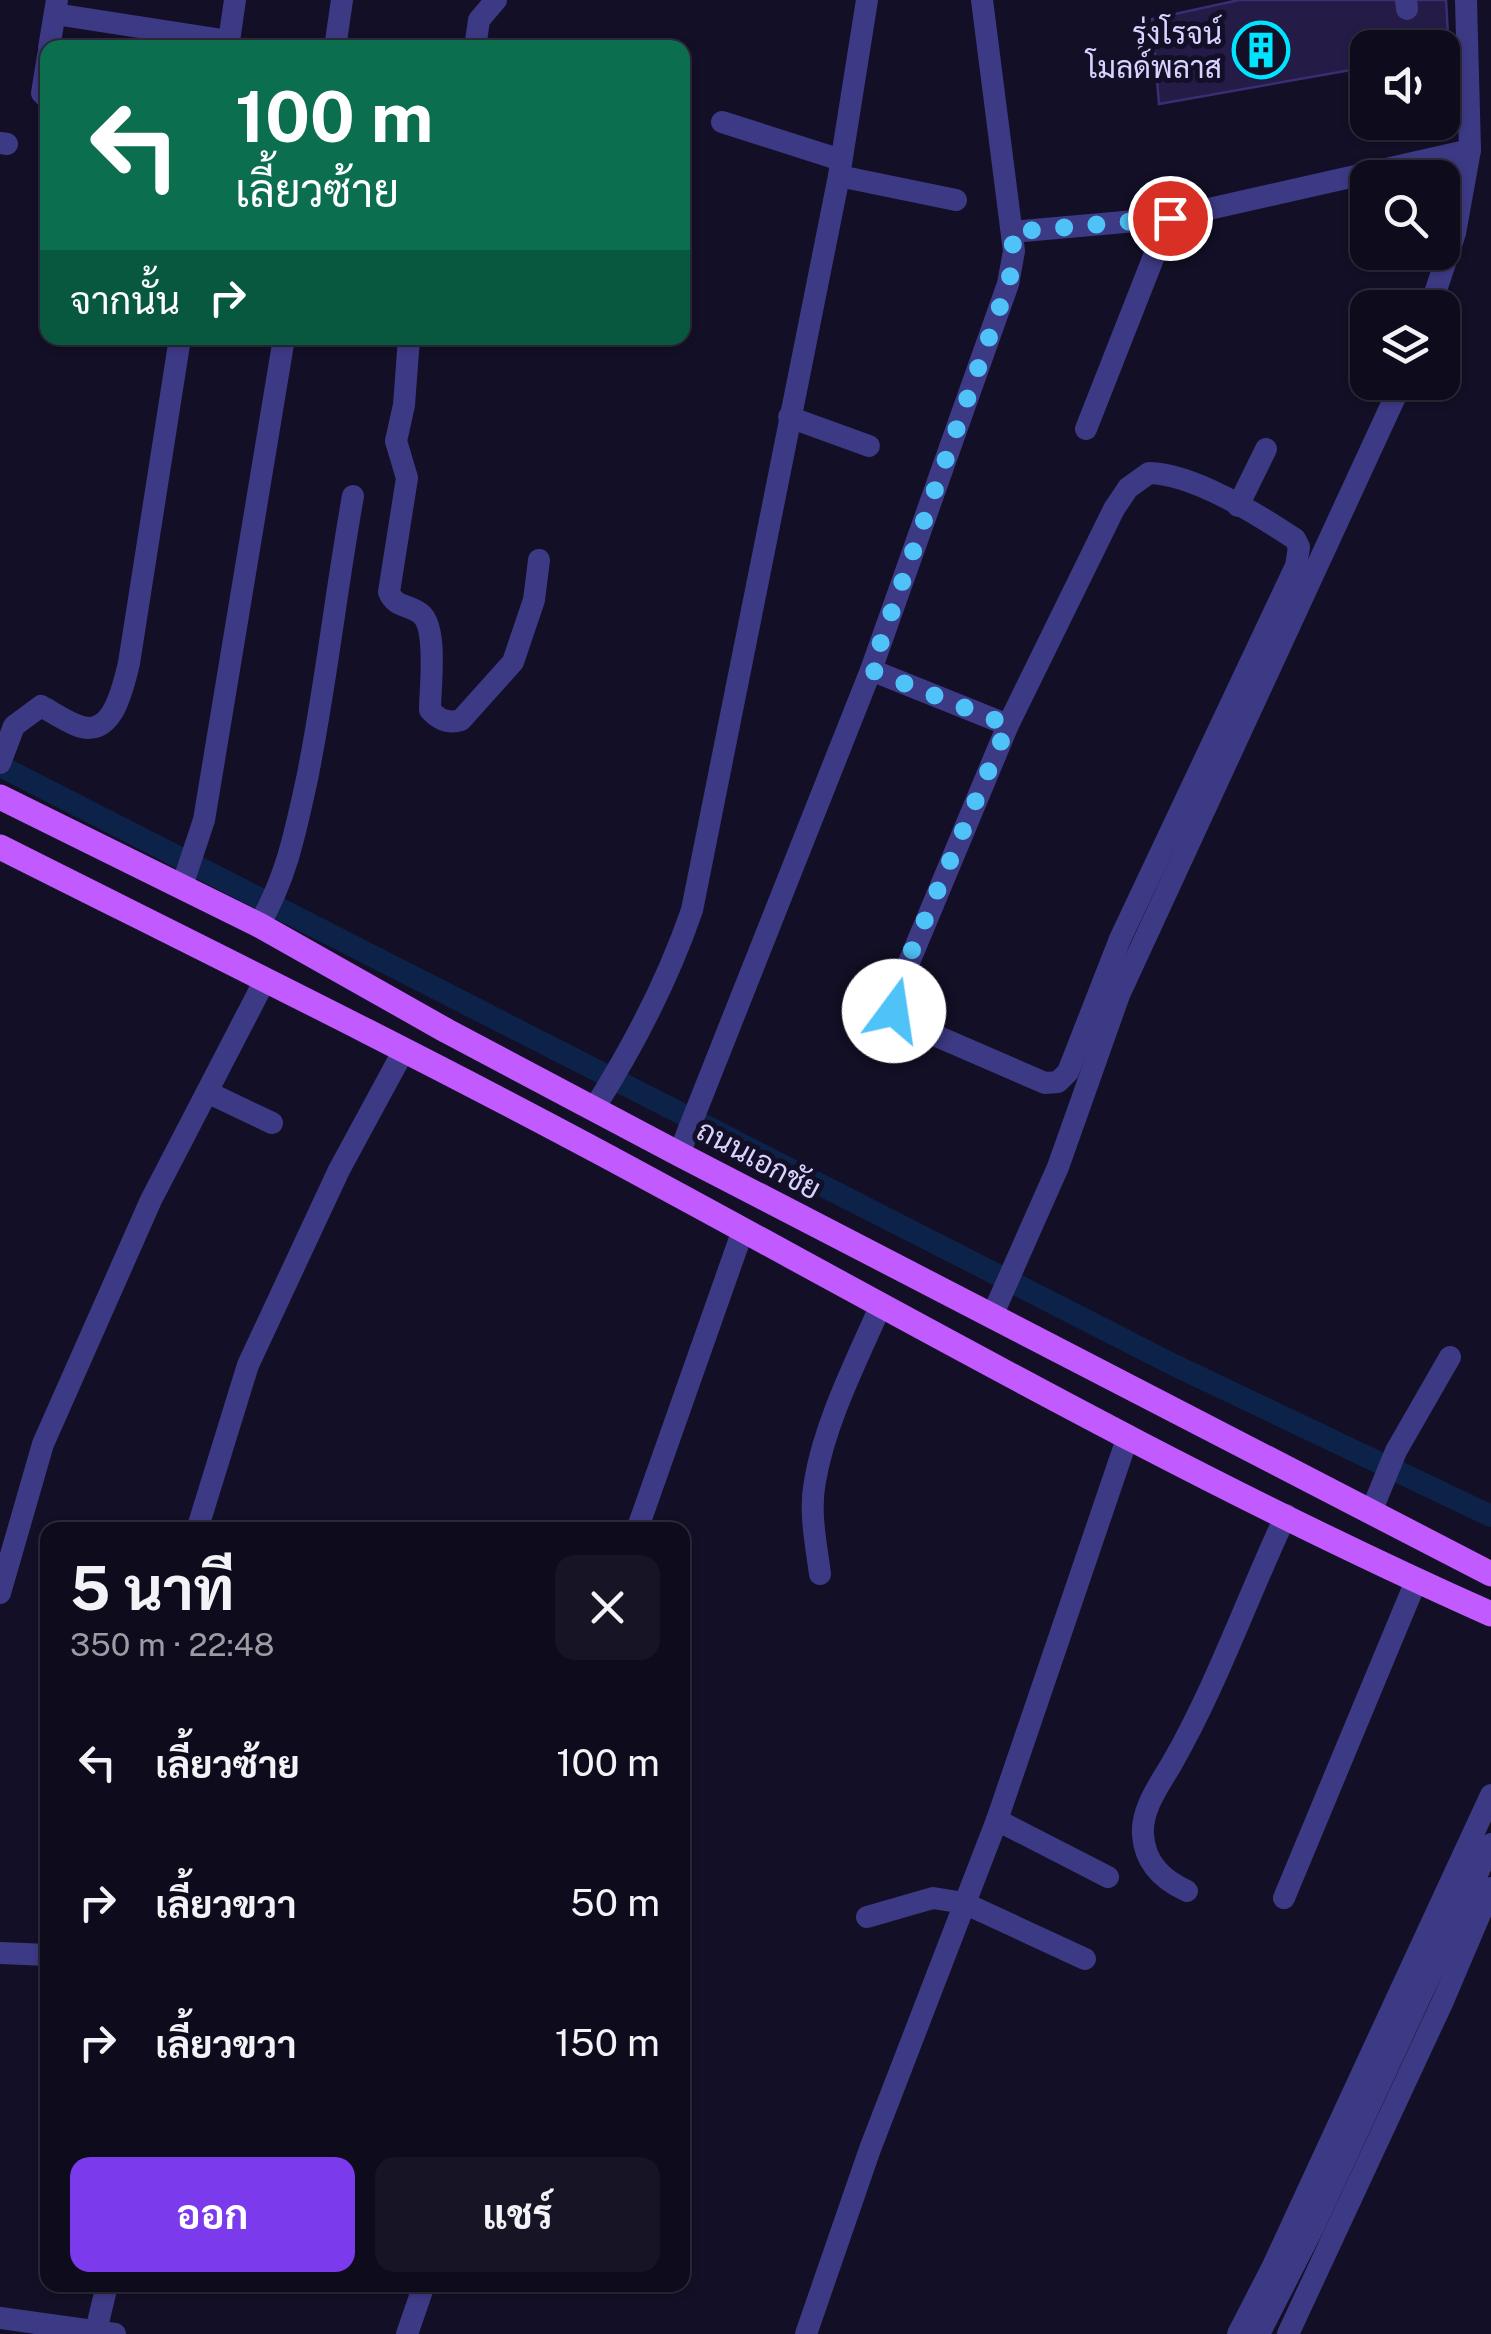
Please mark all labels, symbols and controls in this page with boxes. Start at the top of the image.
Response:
place label: รุ่งโรจน์ โมลด์พลาส [1084,14,1222,85]
building icon: รุ่งโรจน์ โมลด์พลาส [1231,20,1291,80]
map controls [1350,30,1460,400]
button: sound [1350,30,1460,140]
text: 100 m [235,75,433,158]
icon: left [70,80,200,210]
button: search [1350,160,1460,270]
text: เลี้ยวซ้าย [235,164,399,217]
pin [1128,176,1213,261]
icon: arrive [1143,191,1198,246]
icon: right [200,270,255,325]
text: จากนั้น [70,278,180,323]
button: layers [1350,290,1460,400]
position arrow [842,959,946,1063]
street label: ถนนเอกชัย [691,1111,827,1207]
text: 5 นาที [70,1553,234,1624]
button: close [555,1555,660,1660]
text: 350 m · 22:48 [70,1626,274,1663]
icon: left [70,1735,125,1790]
text: 100 m [556,1740,660,1785]
text: เลี้ยวซ้าย [155,1742,300,1787]
icon: right [70,1875,125,1930]
text: 50 m [570,1880,660,1925]
text: เลี้ยวขวา [155,1882,297,1927]
icon: right [70,2015,125,2070]
text: 150 m [555,2020,660,2065]
text: เลี้ยวขวา [155,2022,297,2067]
button: ออก [70,2157,355,2272]
button: แชร์ [375,2157,660,2272]

